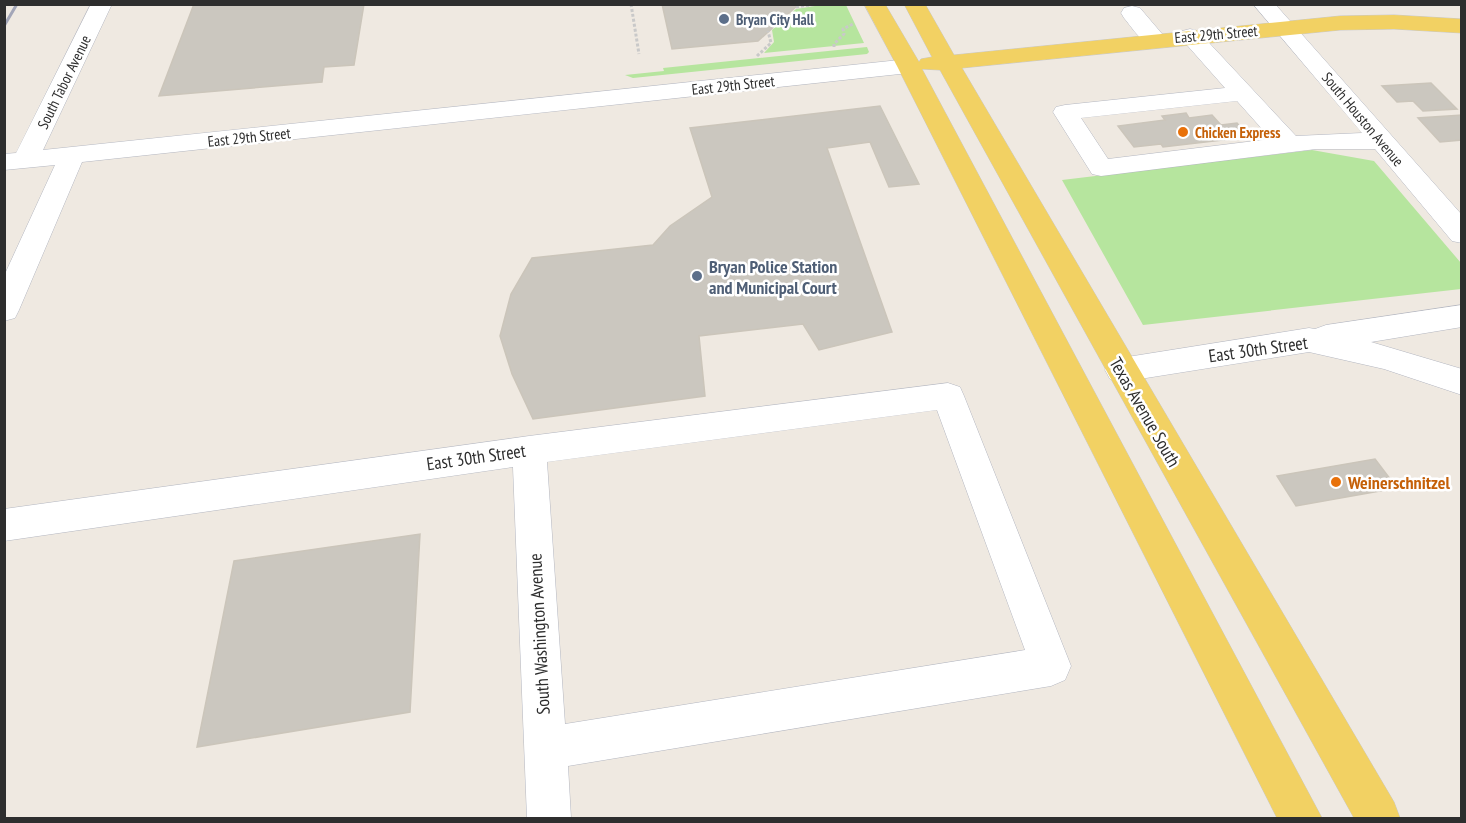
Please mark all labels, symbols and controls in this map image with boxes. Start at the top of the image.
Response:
place label: Bryan City Hall [736,10,814,29]
marker: Bryan City Hall [717,12,731,26]
street label: East 29th Street [1174,21,1258,47]
street label: South Tabor Avenue [33,32,95,132]
street label: South Houston Avenue [1318,68,1408,170]
street label: East 29th Street [691,71,775,99]
street label: East 29th Street [207,123,291,151]
place label: Chicken Express [1195,123,1281,142]
marker: Chicken Express [1176,125,1190,139]
place label: Bryan Police Station and Municipal Court [709,255,837,299]
marker: Bryan Police Station and Municipal Court [690,269,704,283]
street label: East 30th Street [1207,331,1309,367]
street label: Texas Avenue South [1104,353,1186,471]
street label: East 30th Street [425,439,527,475]
place label: Weinerschnitzel [1347,471,1450,494]
marker: Weinerschnitzel [1329,475,1343,489]
street label: South Washington Avenue [523,553,555,715]

